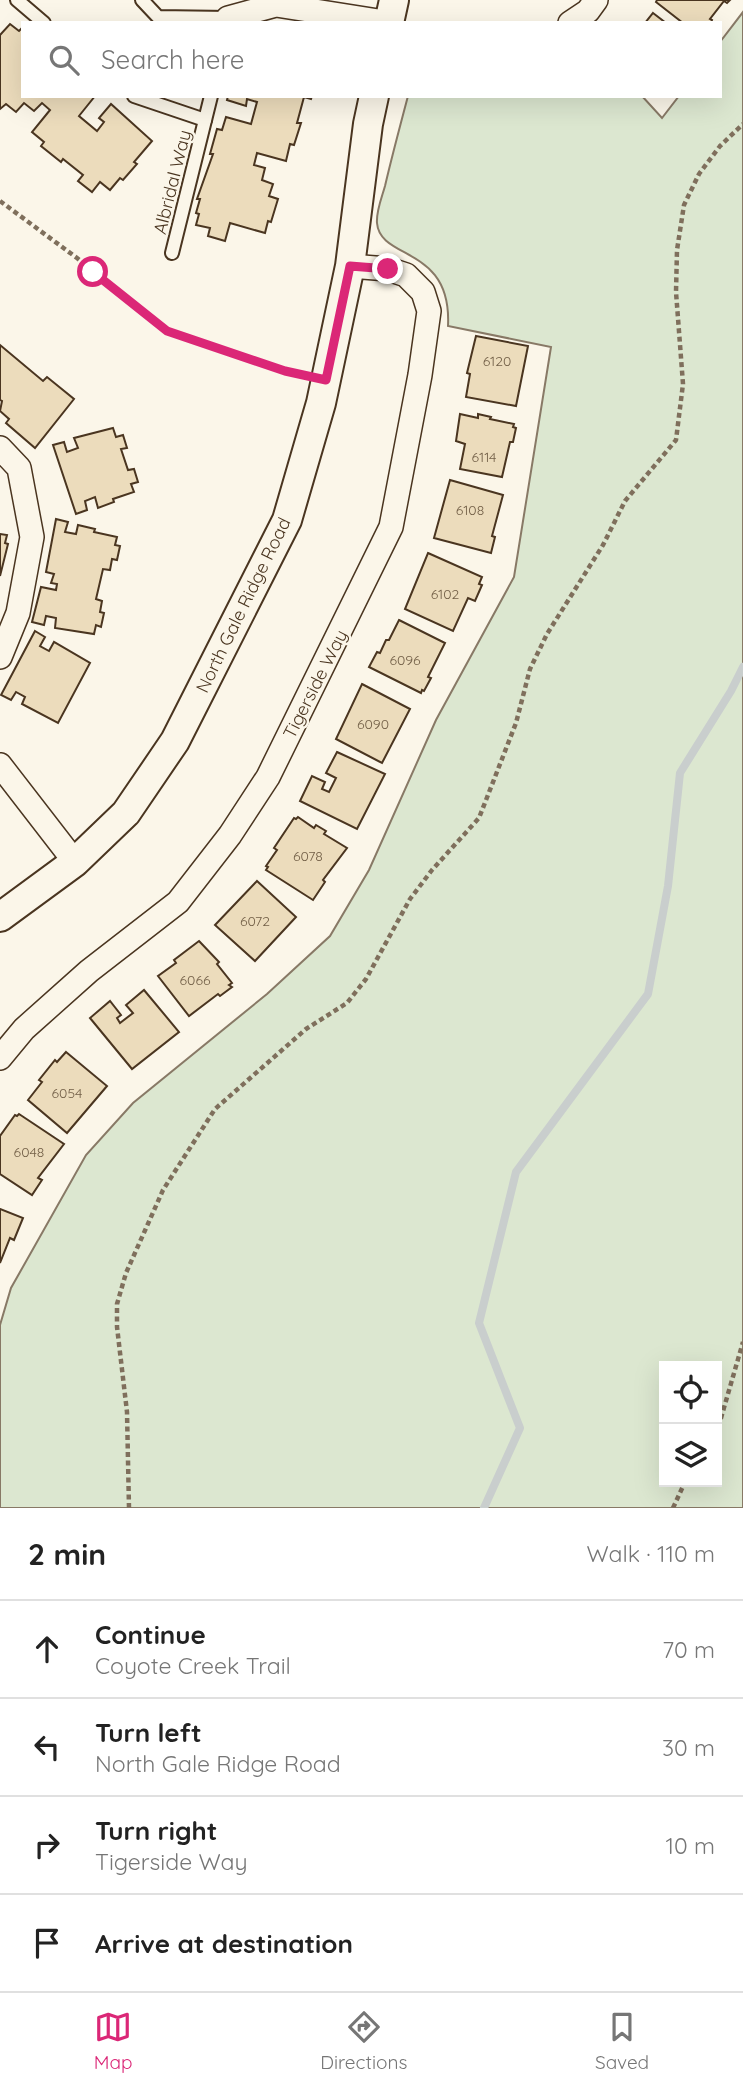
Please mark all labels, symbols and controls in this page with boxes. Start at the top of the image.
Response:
search box [21,21,722,98]
icon: search [45,41,83,79]
text: Search here [101,43,245,76]
street label: Albridal Way [148,127,196,237]
route end [372,253,403,284]
route start [77,256,108,287]
house number: 6120 [483,352,511,370]
house number: 6114 [472,448,497,466]
house number: 6108 [456,501,484,519]
street label: North Gale Ridge Road [191,514,295,696]
house number: 6102 [431,585,460,603]
street label: Tigerside Way [278,626,352,742]
house number: 6096 [389,651,421,669]
house number: 6090 [357,715,389,733]
house number: 6078 [293,847,323,865]
house number: 6072 [240,912,270,930]
house number: 6066 [180,971,211,989]
house number: 6054 [52,1084,82,1102]
house number: 6048 [14,1143,44,1161]
map controls [659,1361,722,1487]
button: locate [659,1361,722,1424]
button: layers [659,1424,722,1487]
text: 2 min [28,1535,106,1573]
text: Walk · 110 m [586,1539,715,1568]
text: Continue [95,1618,206,1651]
icon: ahead [28,1630,66,1668]
text: 70 m [662,1635,715,1664]
text: Coyote Creek Trail [95,1651,291,1680]
text: Turn left [95,1716,202,1749]
icon: left [28,1728,66,1766]
text: 30 m [662,1733,715,1762]
text: North Gale Ridge Road [95,1749,341,1778]
text: Turn right [95,1814,217,1847]
icon: right [28,1826,66,1864]
text: 10 m [666,1831,715,1860]
text: Tigerside Way [95,1847,248,1876]
icon: arrive [28,1924,66,1962]
text: Arrive at destination [95,1927,353,1960]
tab: Map [94,2008,133,2074]
tab: Directions [320,2008,407,2074]
tab: Saved [595,2008,649,2074]

